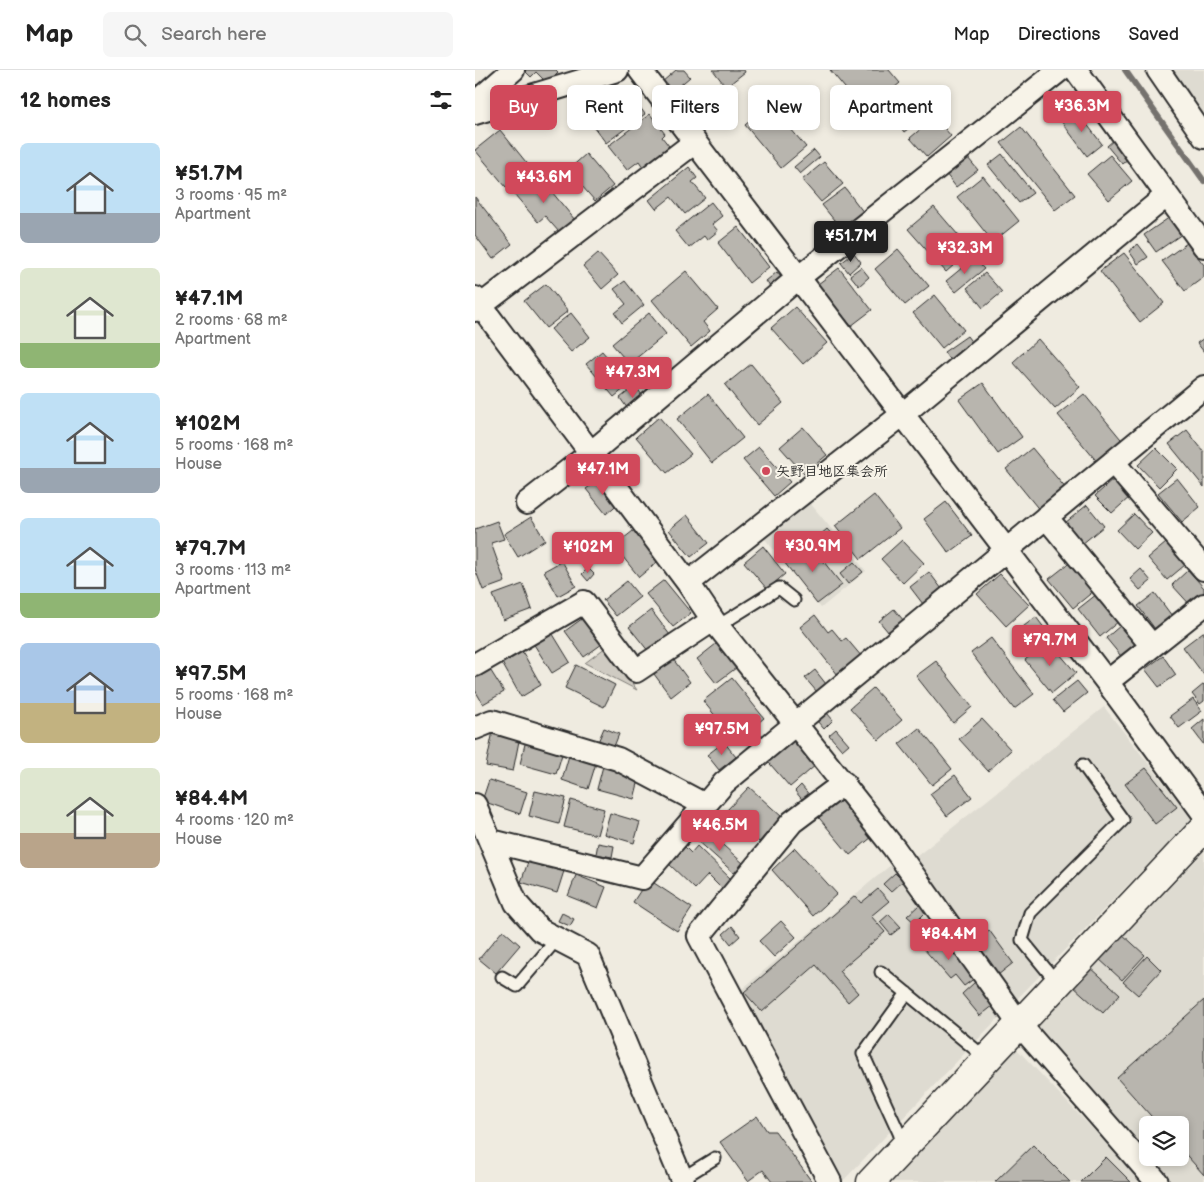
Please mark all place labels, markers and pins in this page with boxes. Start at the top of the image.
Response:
pin: ¥36.3M [1041,90,1123,133]
pin: ¥43.6M [503,162,585,204]
pin: ¥51.7M [810,220,892,263]
pin: ¥32.3M [924,232,1006,275]
pin: ¥47.3M [592,356,674,399]
pin: ¥47.1M [562,454,644,496]
place label: 矢野目地区集会所 [776,463,888,480]
marker: 矢野目地区集会所 [760,465,772,477]
pin: ¥30.9M [772,530,854,573]
pin: ¥102M [553,532,623,574]
pin: ¥79.7M [1009,624,1091,667]
pin: ¥97.5M [681,714,763,756]
pin: ¥46.5M [679,810,761,852]
pin: ¥84.4M [908,918,990,961]

